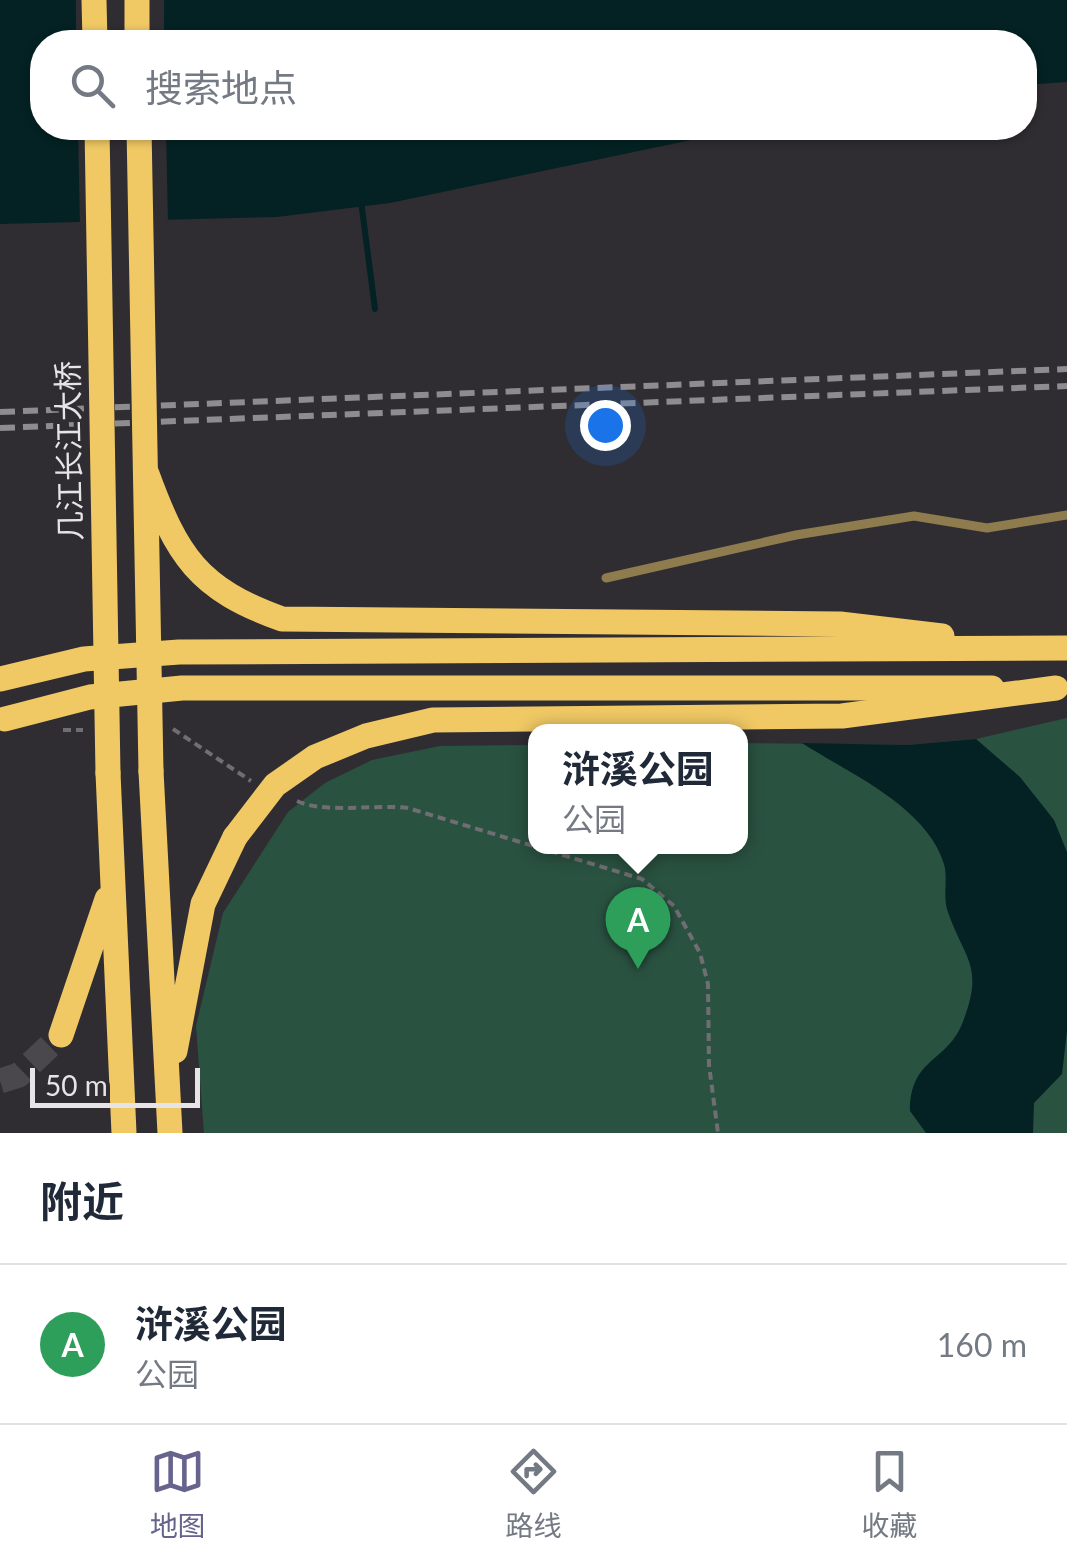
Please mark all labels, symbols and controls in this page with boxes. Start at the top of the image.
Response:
search box [30,30,1037,140]
icon: search [65,58,120,113]
text: 搜索地点 [145,64,297,110]
street label: 几江长江大桥 [48,361,88,541]
your location [580,400,631,451]
popup [528,724,748,854]
text: 浒溪公园 [562,745,714,791]
text: 公园 [562,799,626,838]
pin: A [606,886,670,969]
scale bar [30,1063,200,1108]
text: 50 m [45,1068,108,1102]
text: 附近 [40,1176,124,1226]
text: 浒溪公园 [135,1300,287,1346]
text: A [61,1325,84,1364]
text: 160 m [937,1325,1027,1364]
text: 公园 [135,1354,199,1393]
tab: 地图 [150,1444,206,1544]
tab: 路线 [505,1444,561,1544]
tab: 收藏 [861,1444,917,1544]

